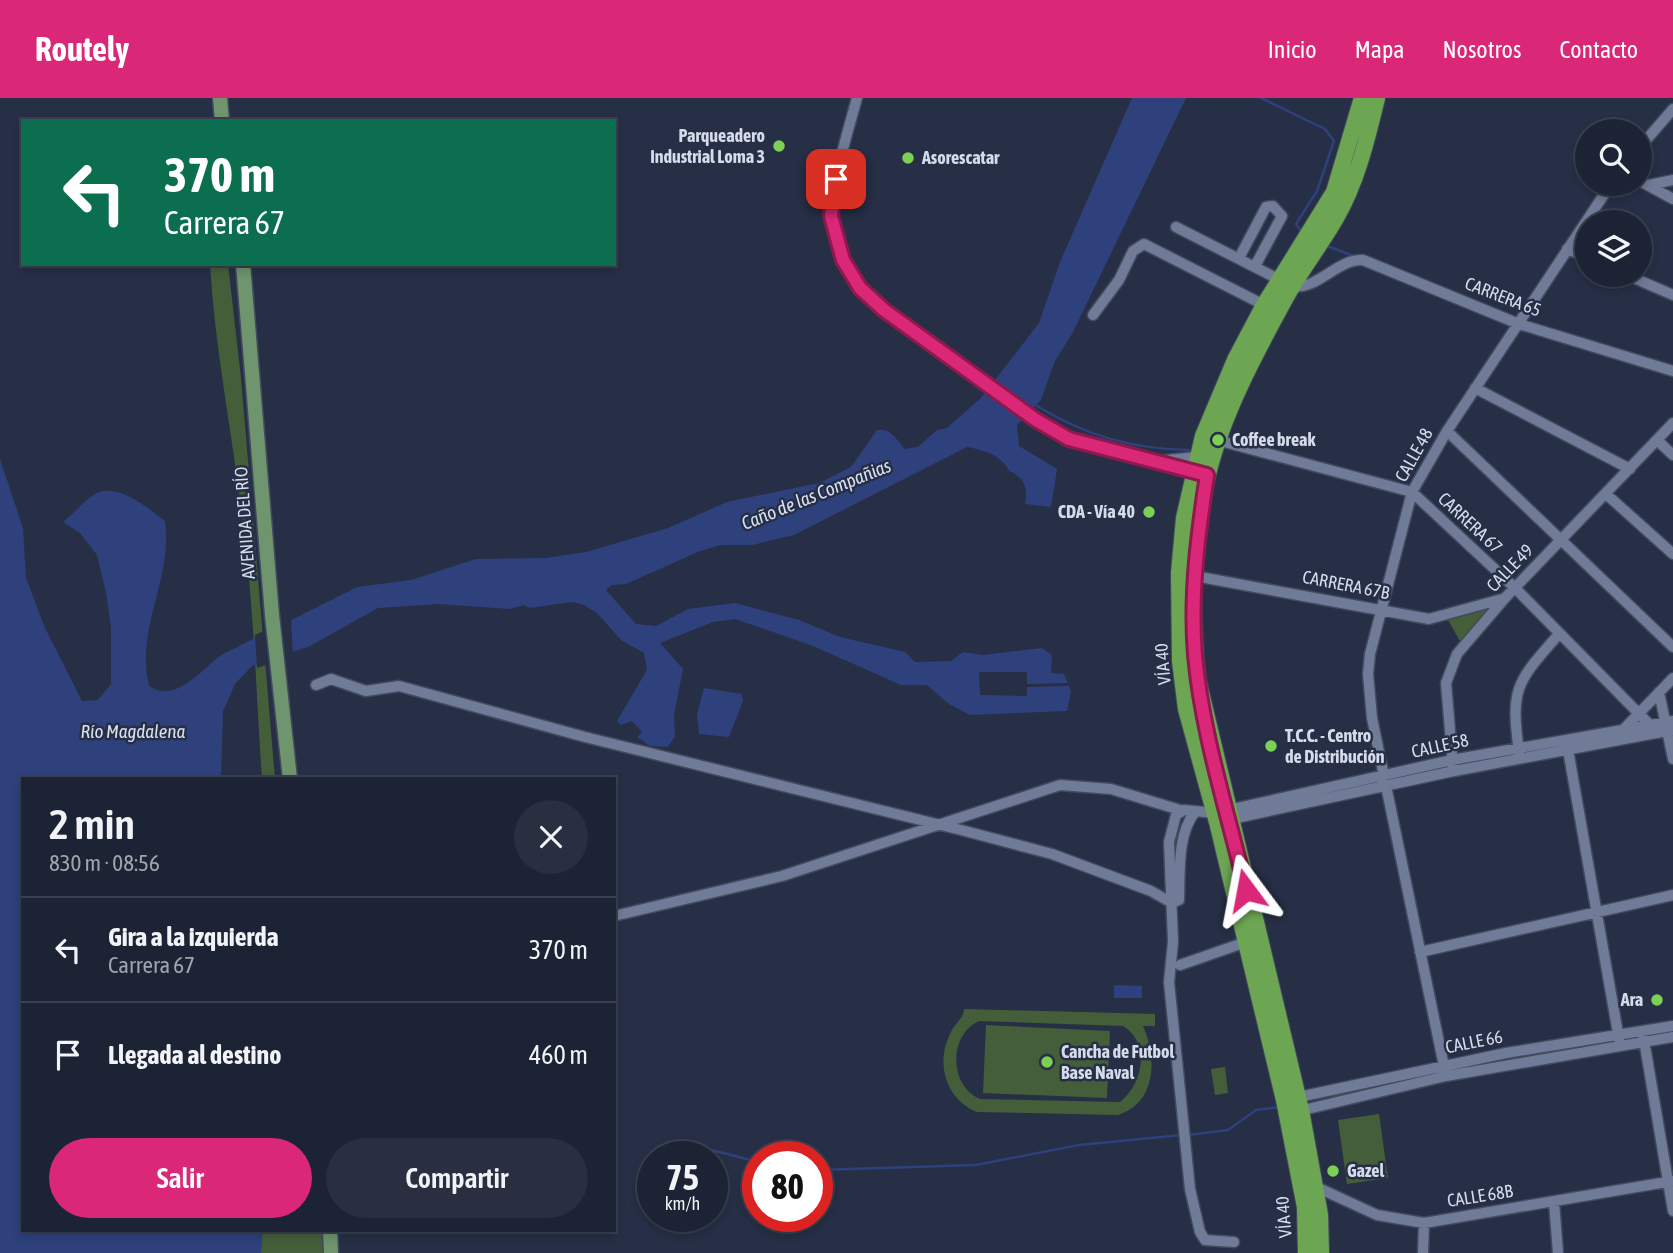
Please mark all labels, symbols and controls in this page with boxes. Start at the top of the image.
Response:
text: Routely [35,30,129,68]
text: Inicio [1268,36,1317,63]
text: Mapa [1355,36,1404,63]
text: Nosotros [1442,36,1521,63]
text: Contacto [1559,36,1638,63]
map controls [1575,119,1652,287]
button: search [1575,119,1652,196]
place label: Parqueadero Industrial Loma 3 [650,125,765,167]
marker: Parqueadero Industrial Loma 3 [771,138,787,154]
text: 370 m [164,146,275,202]
icon: left [49,147,140,238]
place label: Asorescatar [921,147,1000,168]
pin [806,149,866,209]
marker: Asorescatar [900,150,916,166]
icon: arrive [817,160,855,198]
text: Carrera 67 [164,204,285,241]
button: layers [1575,210,1652,287]
street label: CARRERA 65 [1462,272,1544,321]
street label: CALLE 48 [1390,424,1437,485]
place label: Coffee break [1232,429,1316,450]
marker: Coffee break [1210,432,1226,448]
water label: Caño de las Compañias [738,454,894,534]
street label: AVENIDA DEL RÍO [230,466,259,580]
street label: CARRERA 67 [1434,488,1507,558]
place label: CDA - Vía 40 [1058,501,1135,522]
marker: CDA - Vía 40 [1141,504,1157,520]
street label: CALLE 49 [1482,540,1537,596]
street label: CARRERA 67B [1301,566,1392,603]
street label: VÍA 40 [1150,642,1175,686]
water label: Río Magdalena [81,720,186,742]
place label: T.C.C. - Centro de Distribución [1285,725,1385,767]
street label: CALLE 58 [1409,729,1470,762]
marker: T.C.C. - Centro de Distribución [1263,738,1279,754]
text: 2 min [49,800,135,848]
button: close [514,800,588,874]
text: 830 m · 08:56 [49,850,160,876]
position arrow [1209,853,1283,927]
text: Gira a la izquierda [108,922,279,952]
icon: left [49,931,87,969]
text: 370 m [529,935,588,965]
text: Carrera 67 [108,952,195,978]
place label: Ara [1620,989,1643,1010]
marker: Ara [1649,992,1665,1008]
street label: CALLE 66 [1443,1026,1504,1057]
icon: arrive [49,1036,87,1074]
text: Llegada al destino [108,1040,281,1070]
text: 460 m [529,1040,588,1070]
place label: Cancha de Futbol Base Naval [1061,1041,1175,1083]
marker: Cancha de Futbol Base Naval [1039,1054,1055,1070]
button: Salir [49,1138,312,1218]
button: Compartir [326,1138,588,1218]
speed limit sign: 80 [742,1141,833,1232]
text: 75 [666,1157,699,1197]
place label: Gazel [1347,1160,1384,1181]
marker: Gazel [1325,1163,1341,1179]
street label: CALLE 68B [1445,1180,1515,1211]
text: km/h [665,1193,700,1214]
street label: VÍA 40 [1271,1195,1296,1239]

